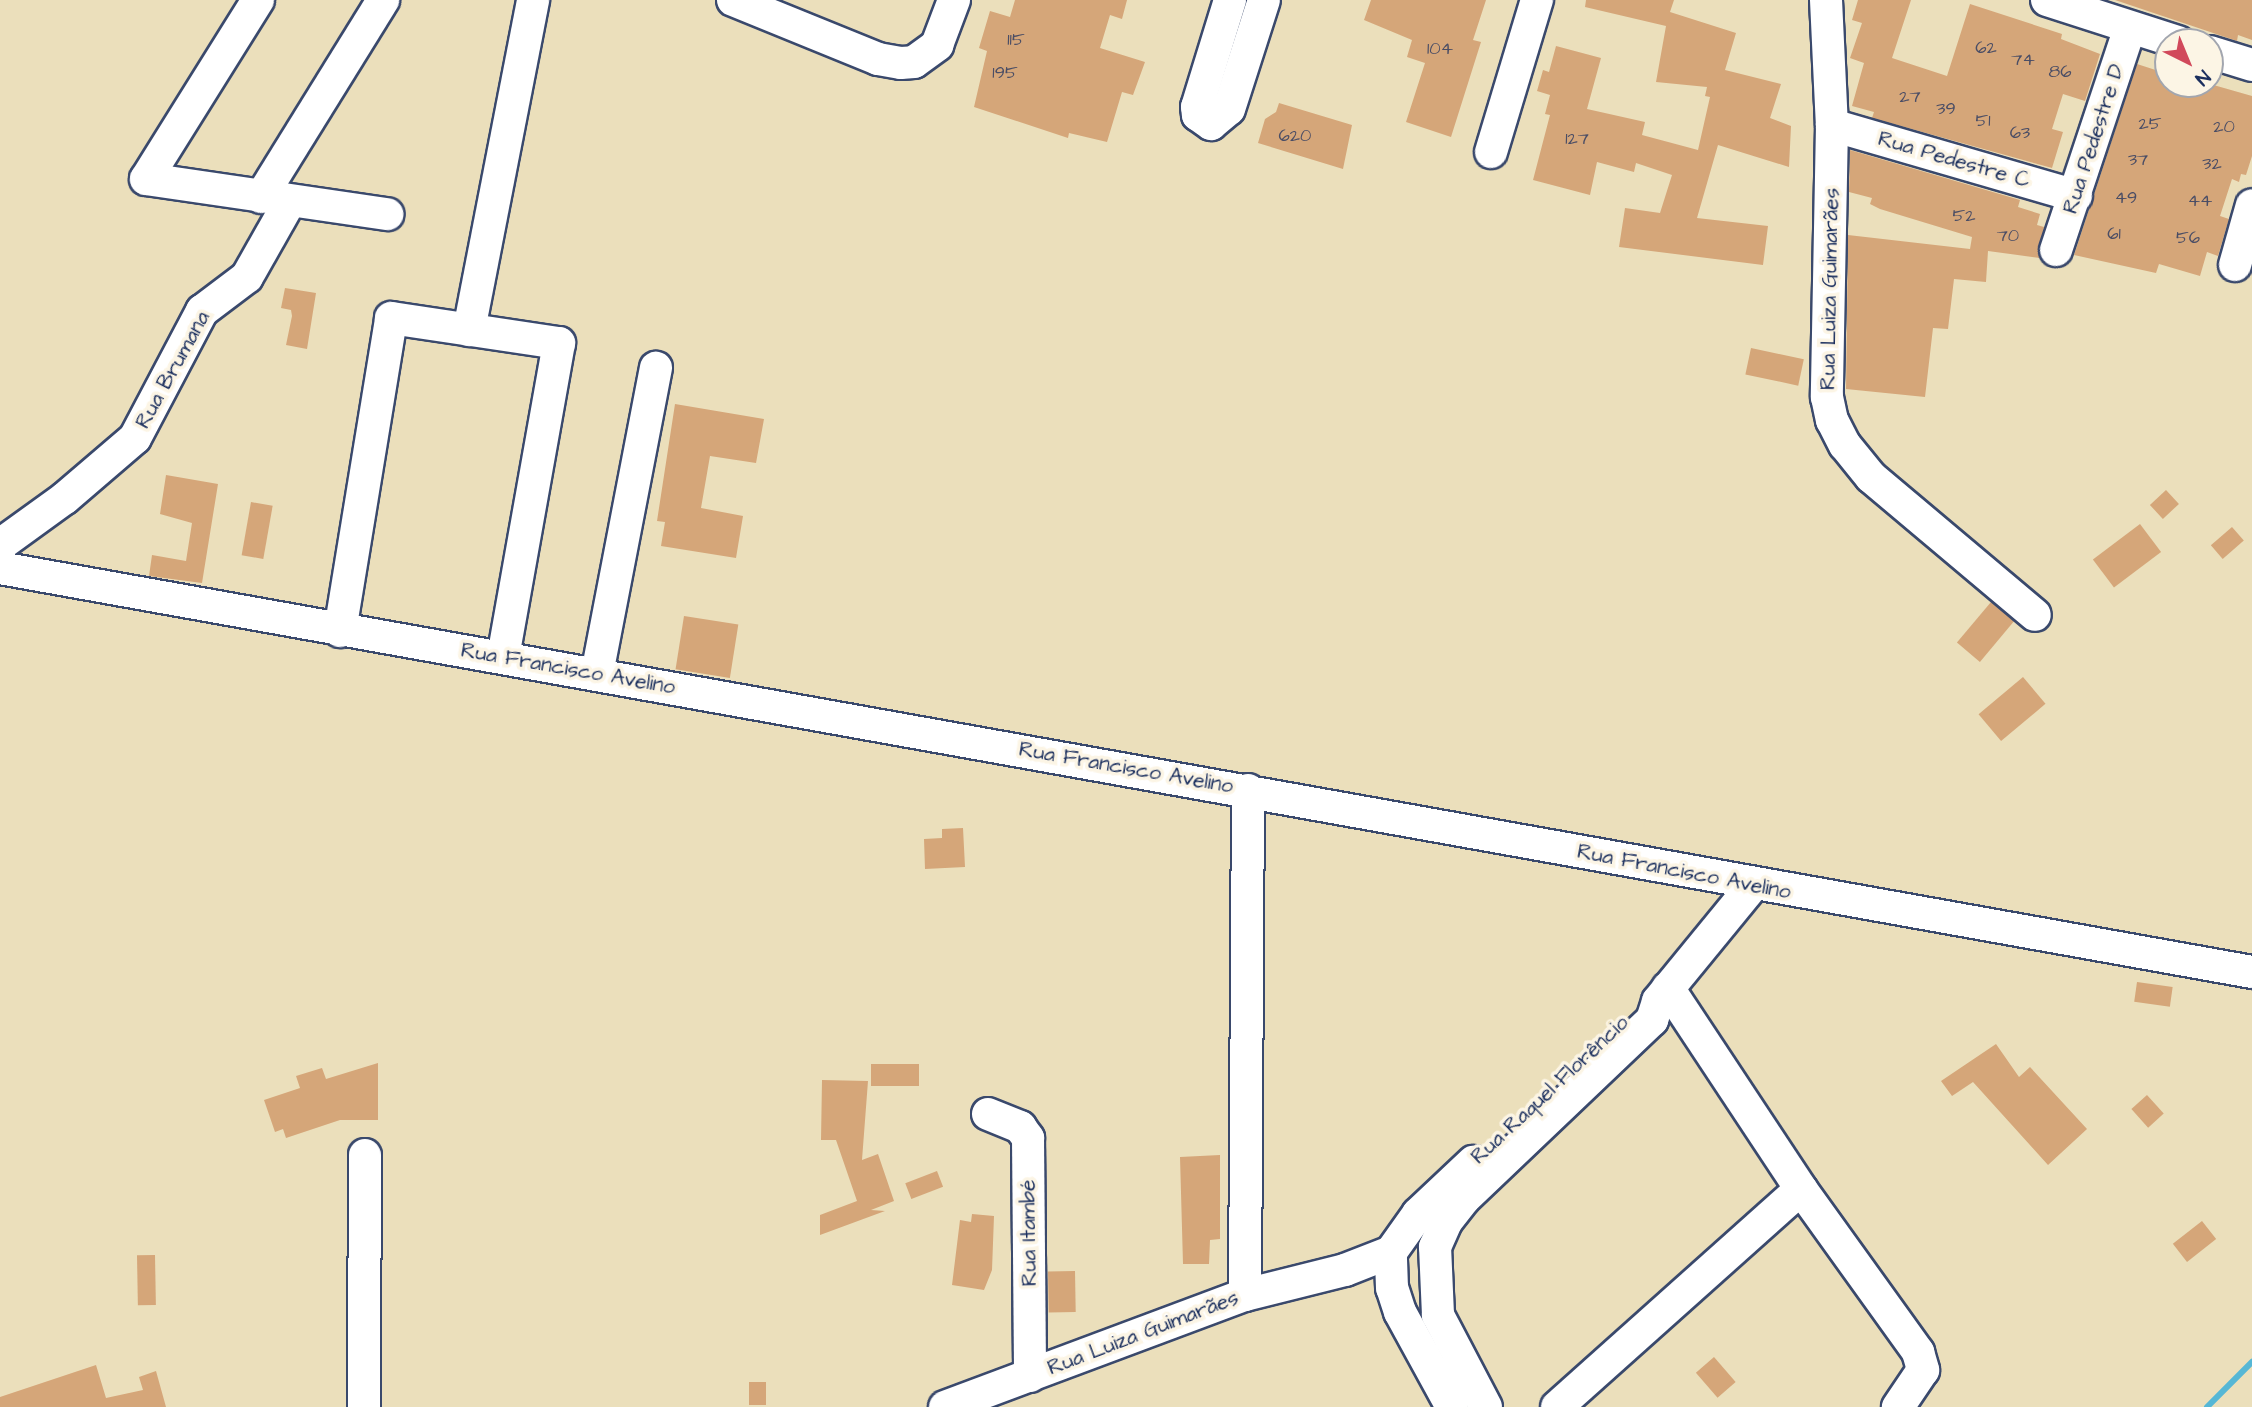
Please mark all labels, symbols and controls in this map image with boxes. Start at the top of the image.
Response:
north arrow [2154,28,2224,98]
house number: 115 [1007,29,1025,51]
house number: 62 [1975,37,1997,59]
house number: 104 [1427,38,1453,60]
house number: 74 [2011,49,2035,71]
house number: 86 [2049,61,2071,83]
street label: Rua Pedestre D [2058,61,2130,217]
house number: 195 [992,62,1018,84]
text: N [2189,63,2216,91]
house number: 27 [1899,86,1921,108]
house number: 39 [1936,98,1956,120]
house number: 51 [1975,110,1991,132]
house number: 25 [2138,113,2162,135]
house number: 20 [2213,116,2235,138]
house number: 63 [2010,122,2030,144]
house number: 620 [1279,125,1311,147]
street label: Rua Pedestre C [1875,126,2033,194]
house number: 127 [1565,128,1589,150]
house number: 37 [2128,149,2148,171]
house number: 32 [2202,153,2222,175]
house number: 49 [2115,187,2137,209]
street label: Rua Luiza Guimarães [1816,188,1844,390]
house number: 44 [2188,190,2212,212]
house number: 52 [1952,205,1976,227]
house number: 61 [2107,223,2121,245]
house number: 70 [1997,225,2019,247]
house number: 56 [2176,227,2200,249]
street label: Rua Brumana [130,307,216,433]
street label: Rua Francisco Avelino [459,638,677,700]
street label: Rua Francisco Avelino [1017,737,1235,799]
street label: Rua Francisco Avelino [1575,839,1793,905]
street label: Rua Raquel Florêncio [1466,1010,1634,1170]
street label: Rua Itambé [1015,1179,1043,1287]
street label: Rua Luiza Guimarães [1044,1285,1242,1381]

